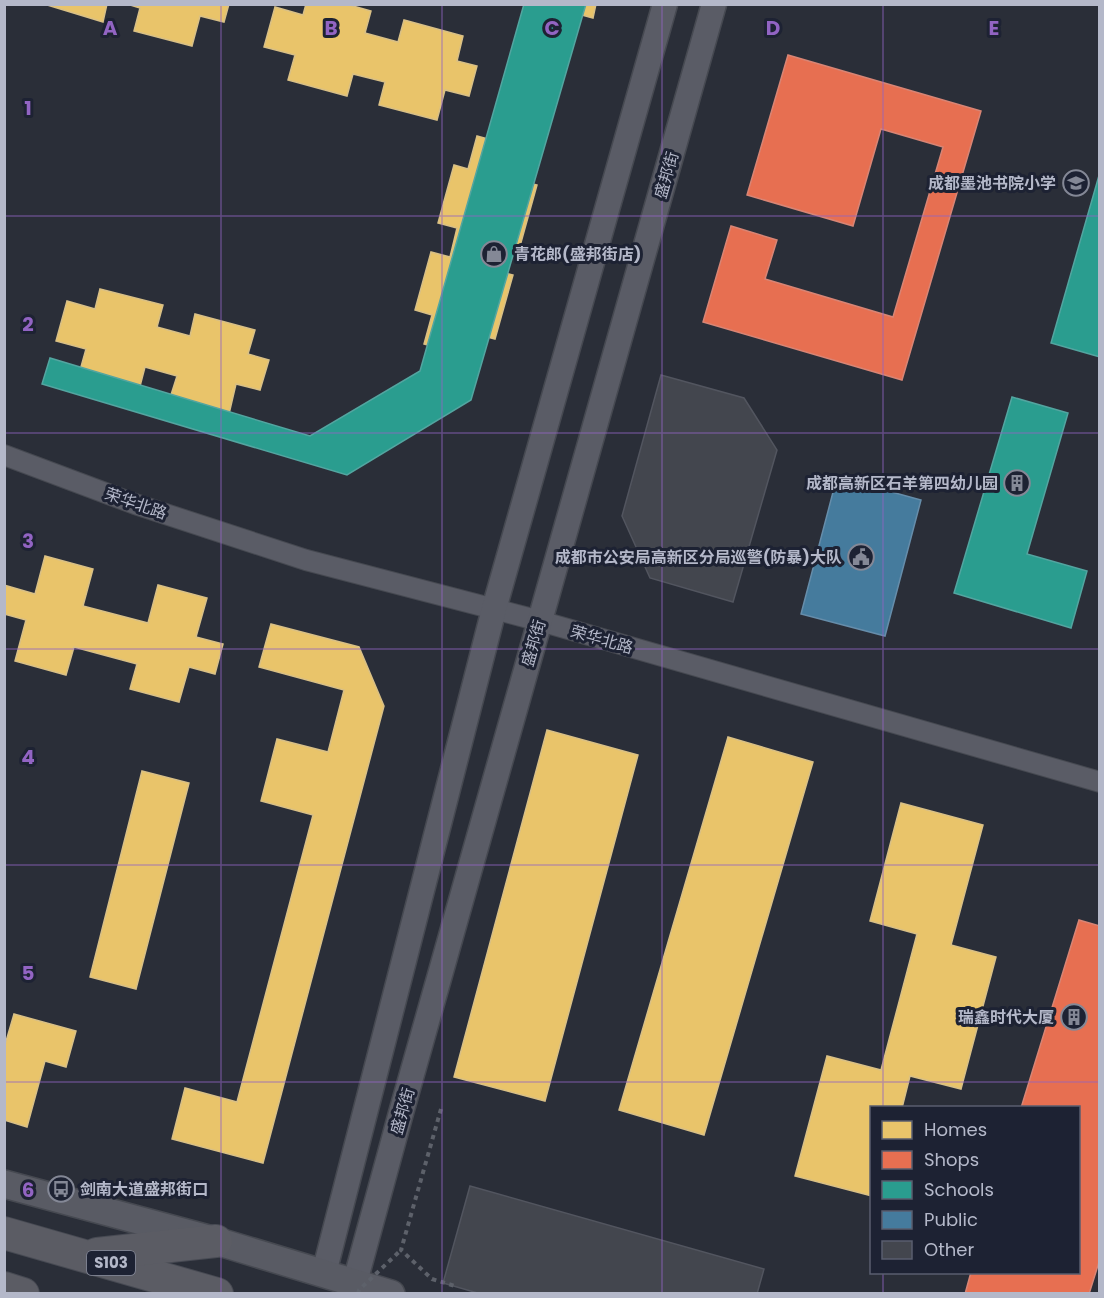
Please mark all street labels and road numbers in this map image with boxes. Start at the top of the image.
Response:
street label: 盛邦街 [649,149,684,201]
street label: 荣华北路 [102,482,170,525]
street label: 盛邦街 [516,617,551,669]
street label: 荣华北路 [568,620,636,659]
street label: 盛邦街 [385,1085,420,1137]
road number: S103 [87,1251,135,1275]

